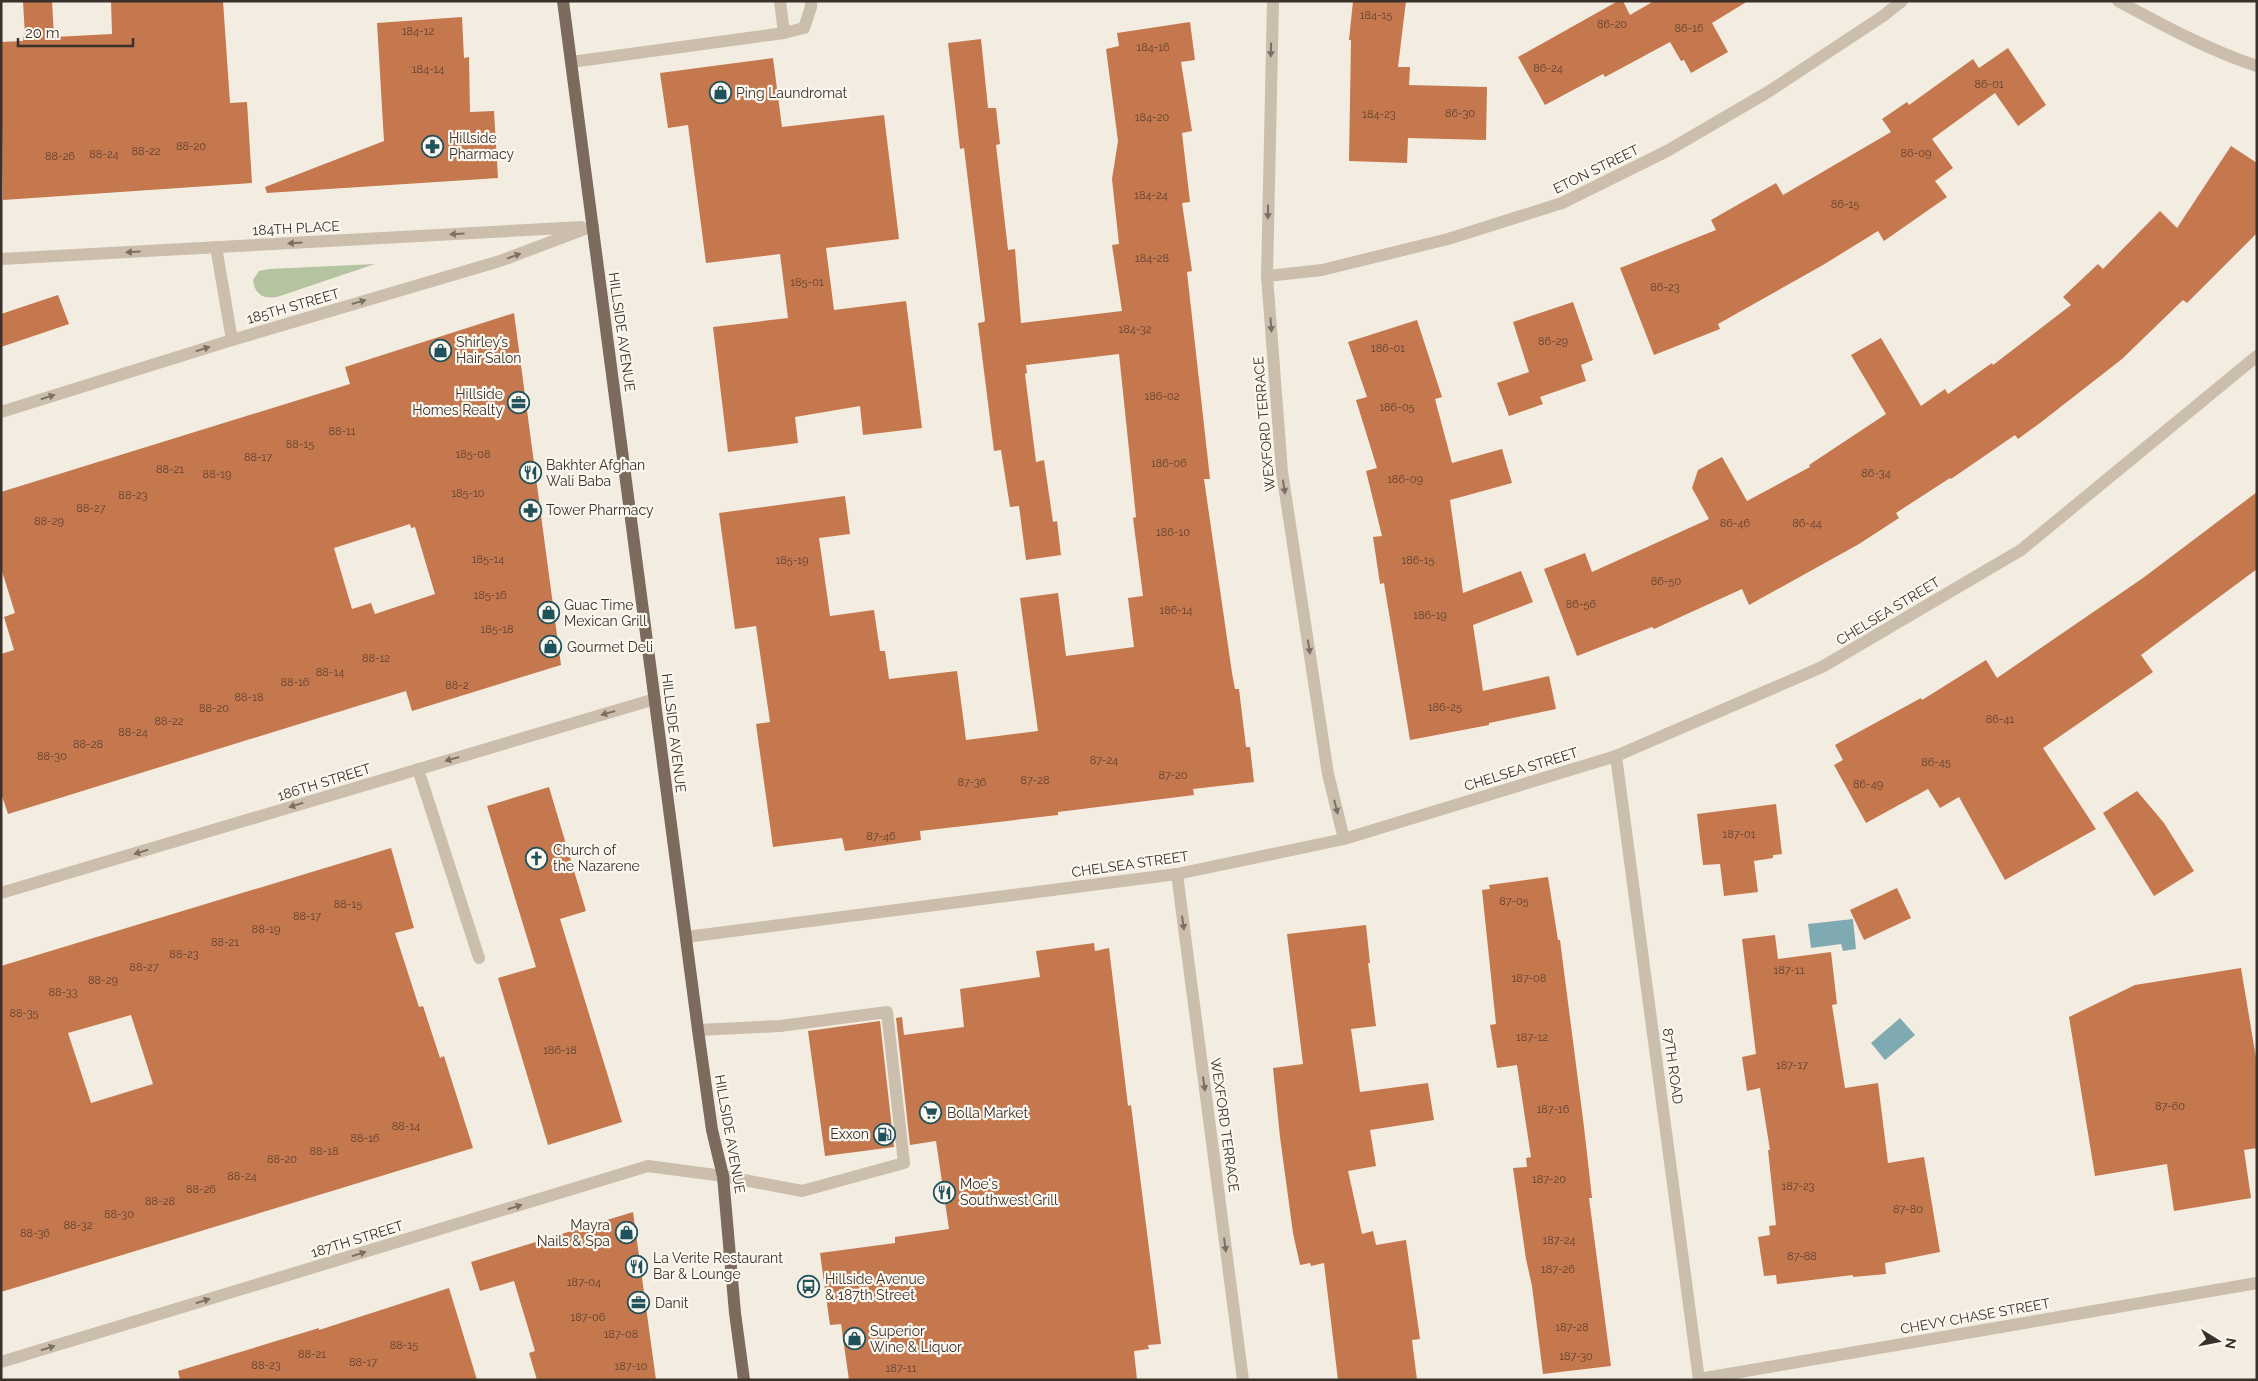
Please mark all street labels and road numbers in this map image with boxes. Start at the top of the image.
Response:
street label: ETON STREET [1551,141,1642,197]
street label: 184TH PLACE [252,218,340,238]
street label: HILLSIDE AVENUE [606,271,638,393]
street label: 185TH STREET [245,285,342,327]
street label: WEXFORD TERRACE [1250,356,1278,492]
street label: CHELSEA STREET [1833,574,1943,648]
street label: HILLSIDE AVENUE [659,672,689,794]
street label: CHELSEA STREET [1462,744,1580,794]
street label: 186TH STREET [275,760,373,804]
street label: CHELSEA STREET [1070,848,1190,880]
street label: 87TH ROAD [1660,1027,1686,1105]
street label: WEXFORD TERRACE [1208,1057,1242,1193]
street label: HILLSIDE AVENUE [712,1073,748,1195]
street label: 187TH STREET [309,1217,406,1261]
street label: CHEVY CHASE STREET [1899,1295,2052,1337]

